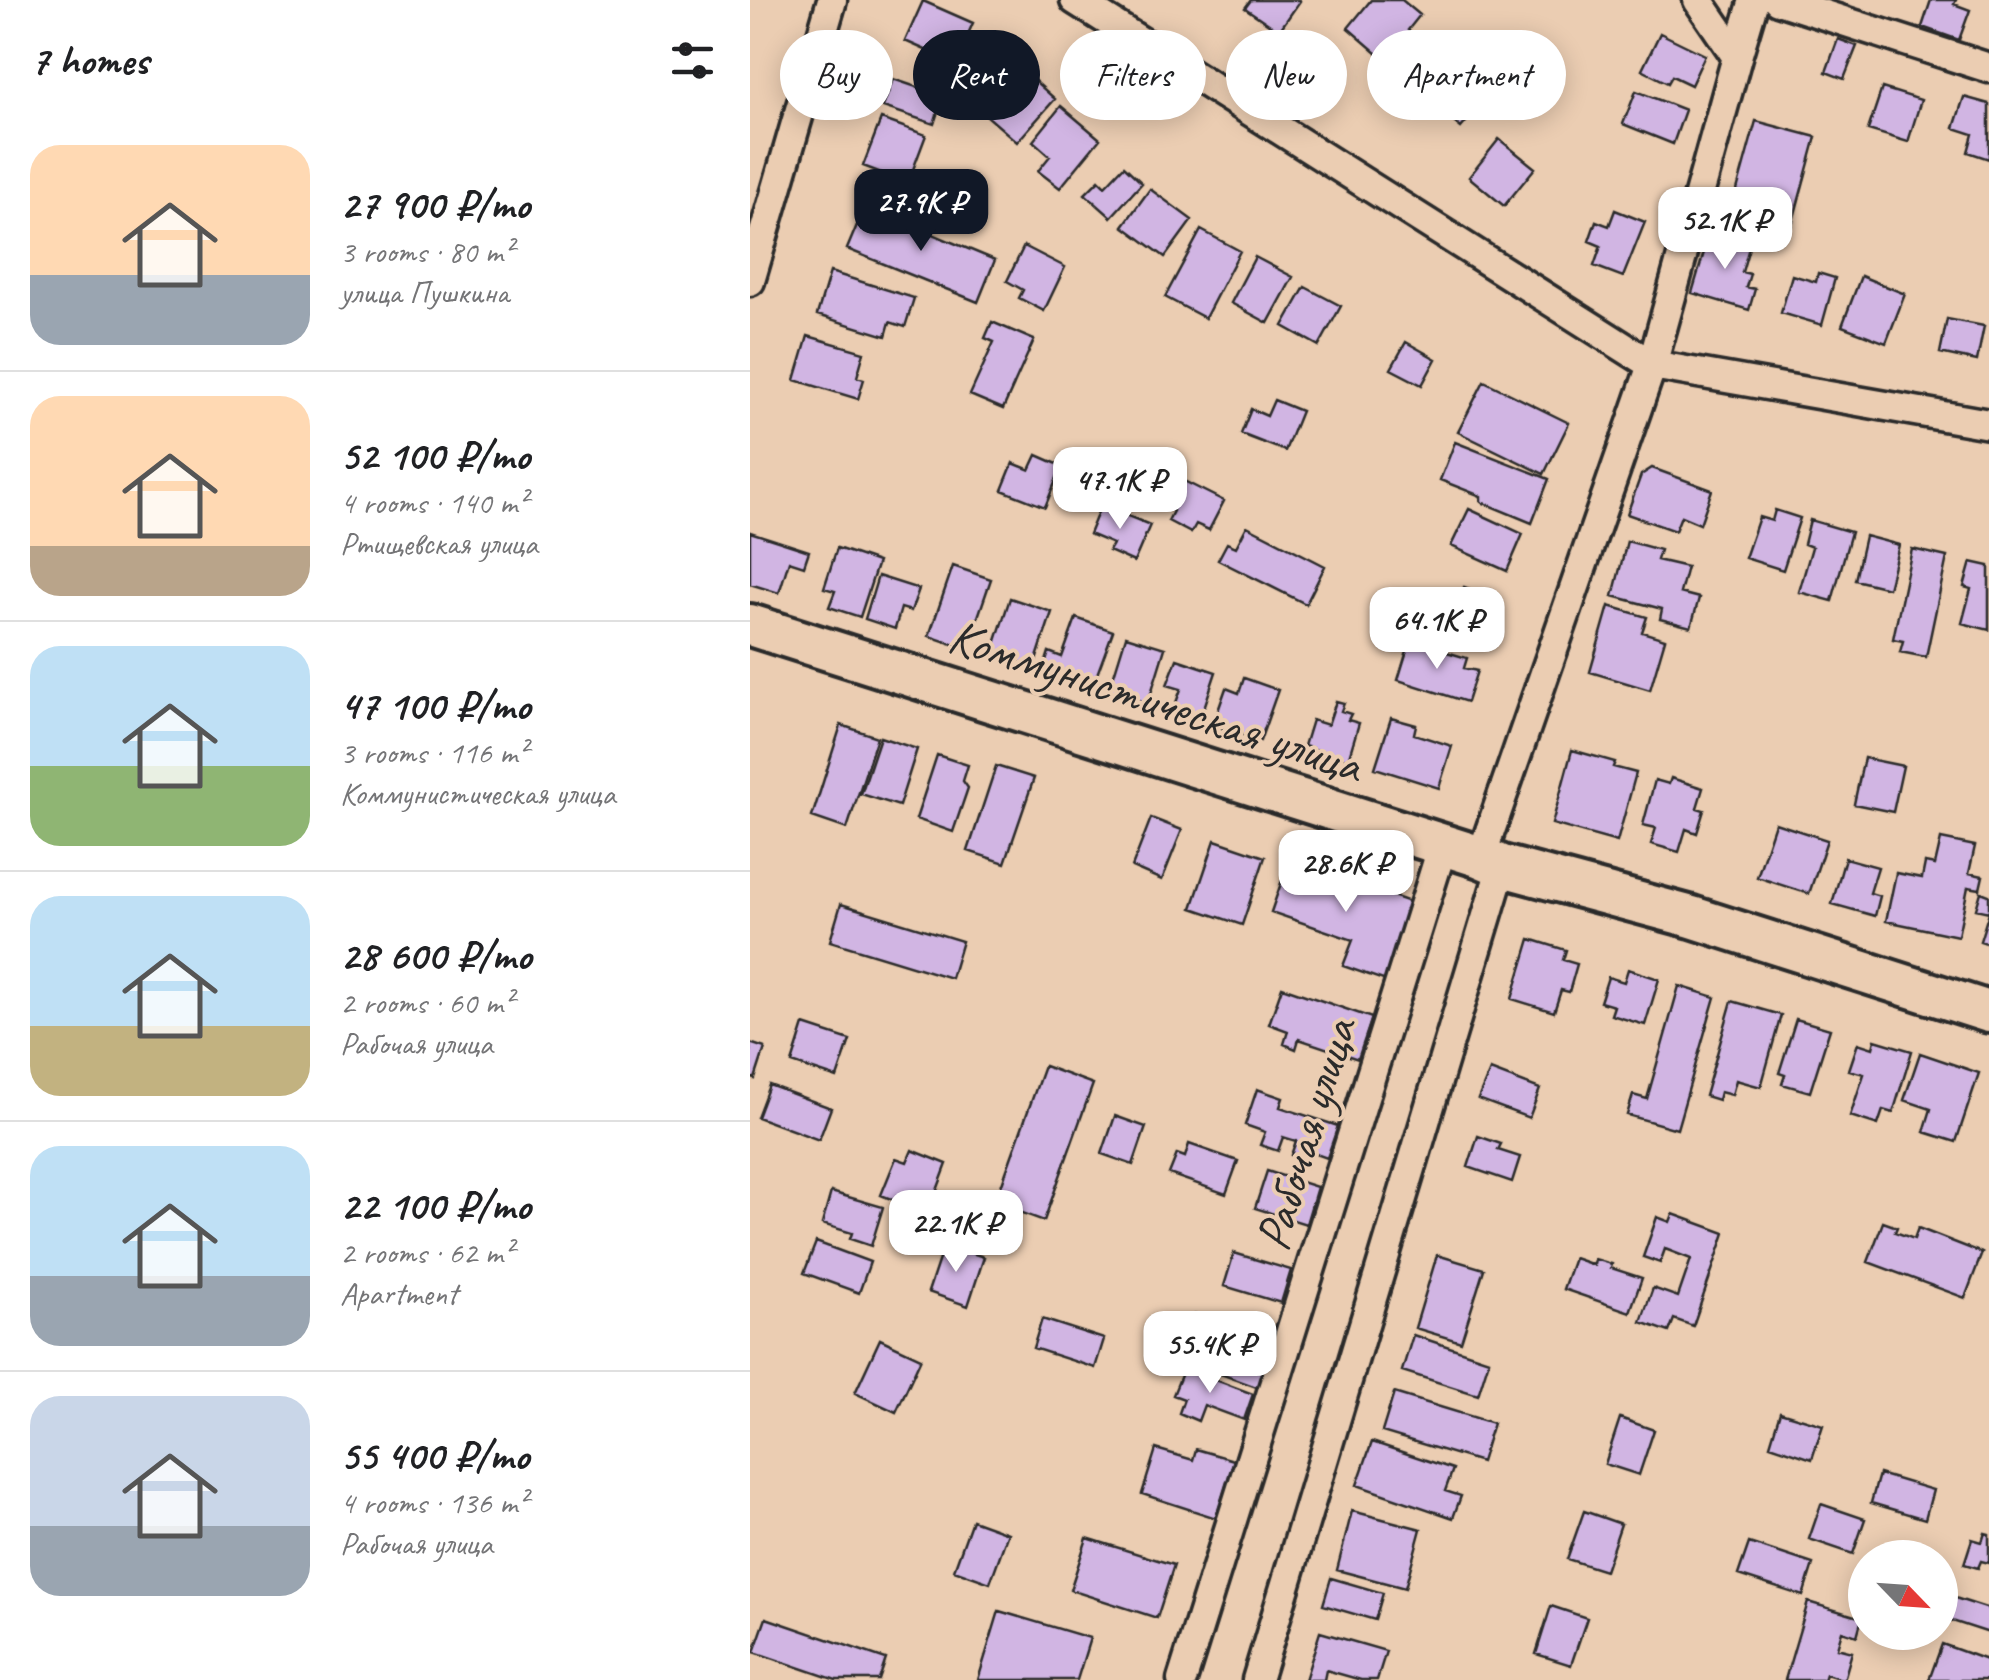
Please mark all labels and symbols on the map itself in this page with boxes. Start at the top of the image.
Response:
pin: 27.9K ₽ [829,169,1013,254]
pin: 52.1K ₽ [1633,187,1817,272]
pin: 47.1K ₽ [1028,447,1212,532]
pin: 64.1K ₽ [1345,587,1529,672]
street label: Коммунистическая улица [941,604,1373,798]
pin: 28.6K ₽ [1254,830,1438,915]
street label: Рабочая улица [1240,1008,1371,1258]
pin: 22.1K ₽ [864,1190,1048,1275]
pin: 55.4K ₽ [1118,1311,1302,1396]
north arrow [1848,1540,1958,1650]

